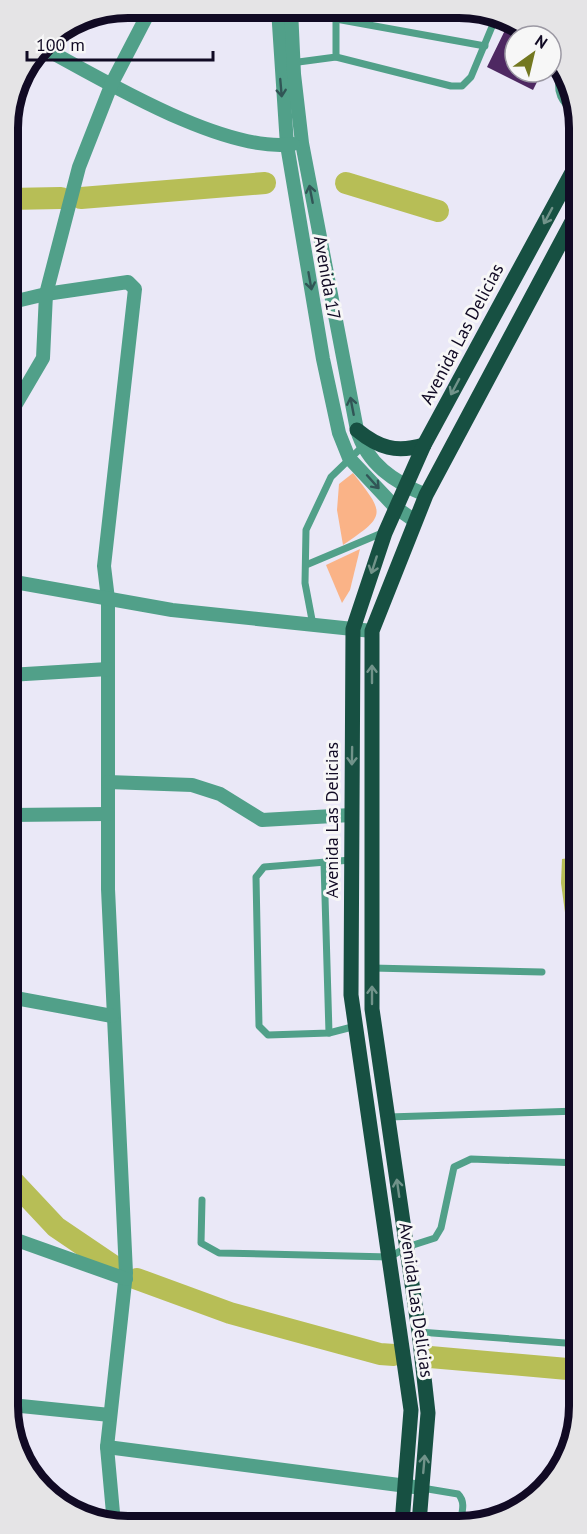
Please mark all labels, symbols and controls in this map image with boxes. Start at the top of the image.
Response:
scale bar [27,24,213,62]
north arrow [503,24,563,84]
text: N [531,30,551,53]
text: 100 m [36,33,85,56]
one-way arrow [276,77,287,97]
one-way arrow [305,184,316,204]
one-way arrow [542,207,554,224]
street label: Avenida 17 [309,234,346,322]
street label: Avenida Las Delicias [415,259,508,408]
one-way arrow [304,270,315,290]
one-way arrow [449,378,460,396]
one-way arrow [346,396,357,416]
one-way arrow [366,475,380,490]
one-way arrow [368,555,379,574]
one-way arrow [366,664,378,684]
street label: Avenida Las Delicias [320,742,343,898]
one-way arrow [346,746,358,766]
one-way arrow [366,985,378,1005]
one-way arrow [393,1178,404,1198]
street label: Avenida Las Delicias [394,1221,439,1379]
one-way arrow [418,1455,429,1475]

